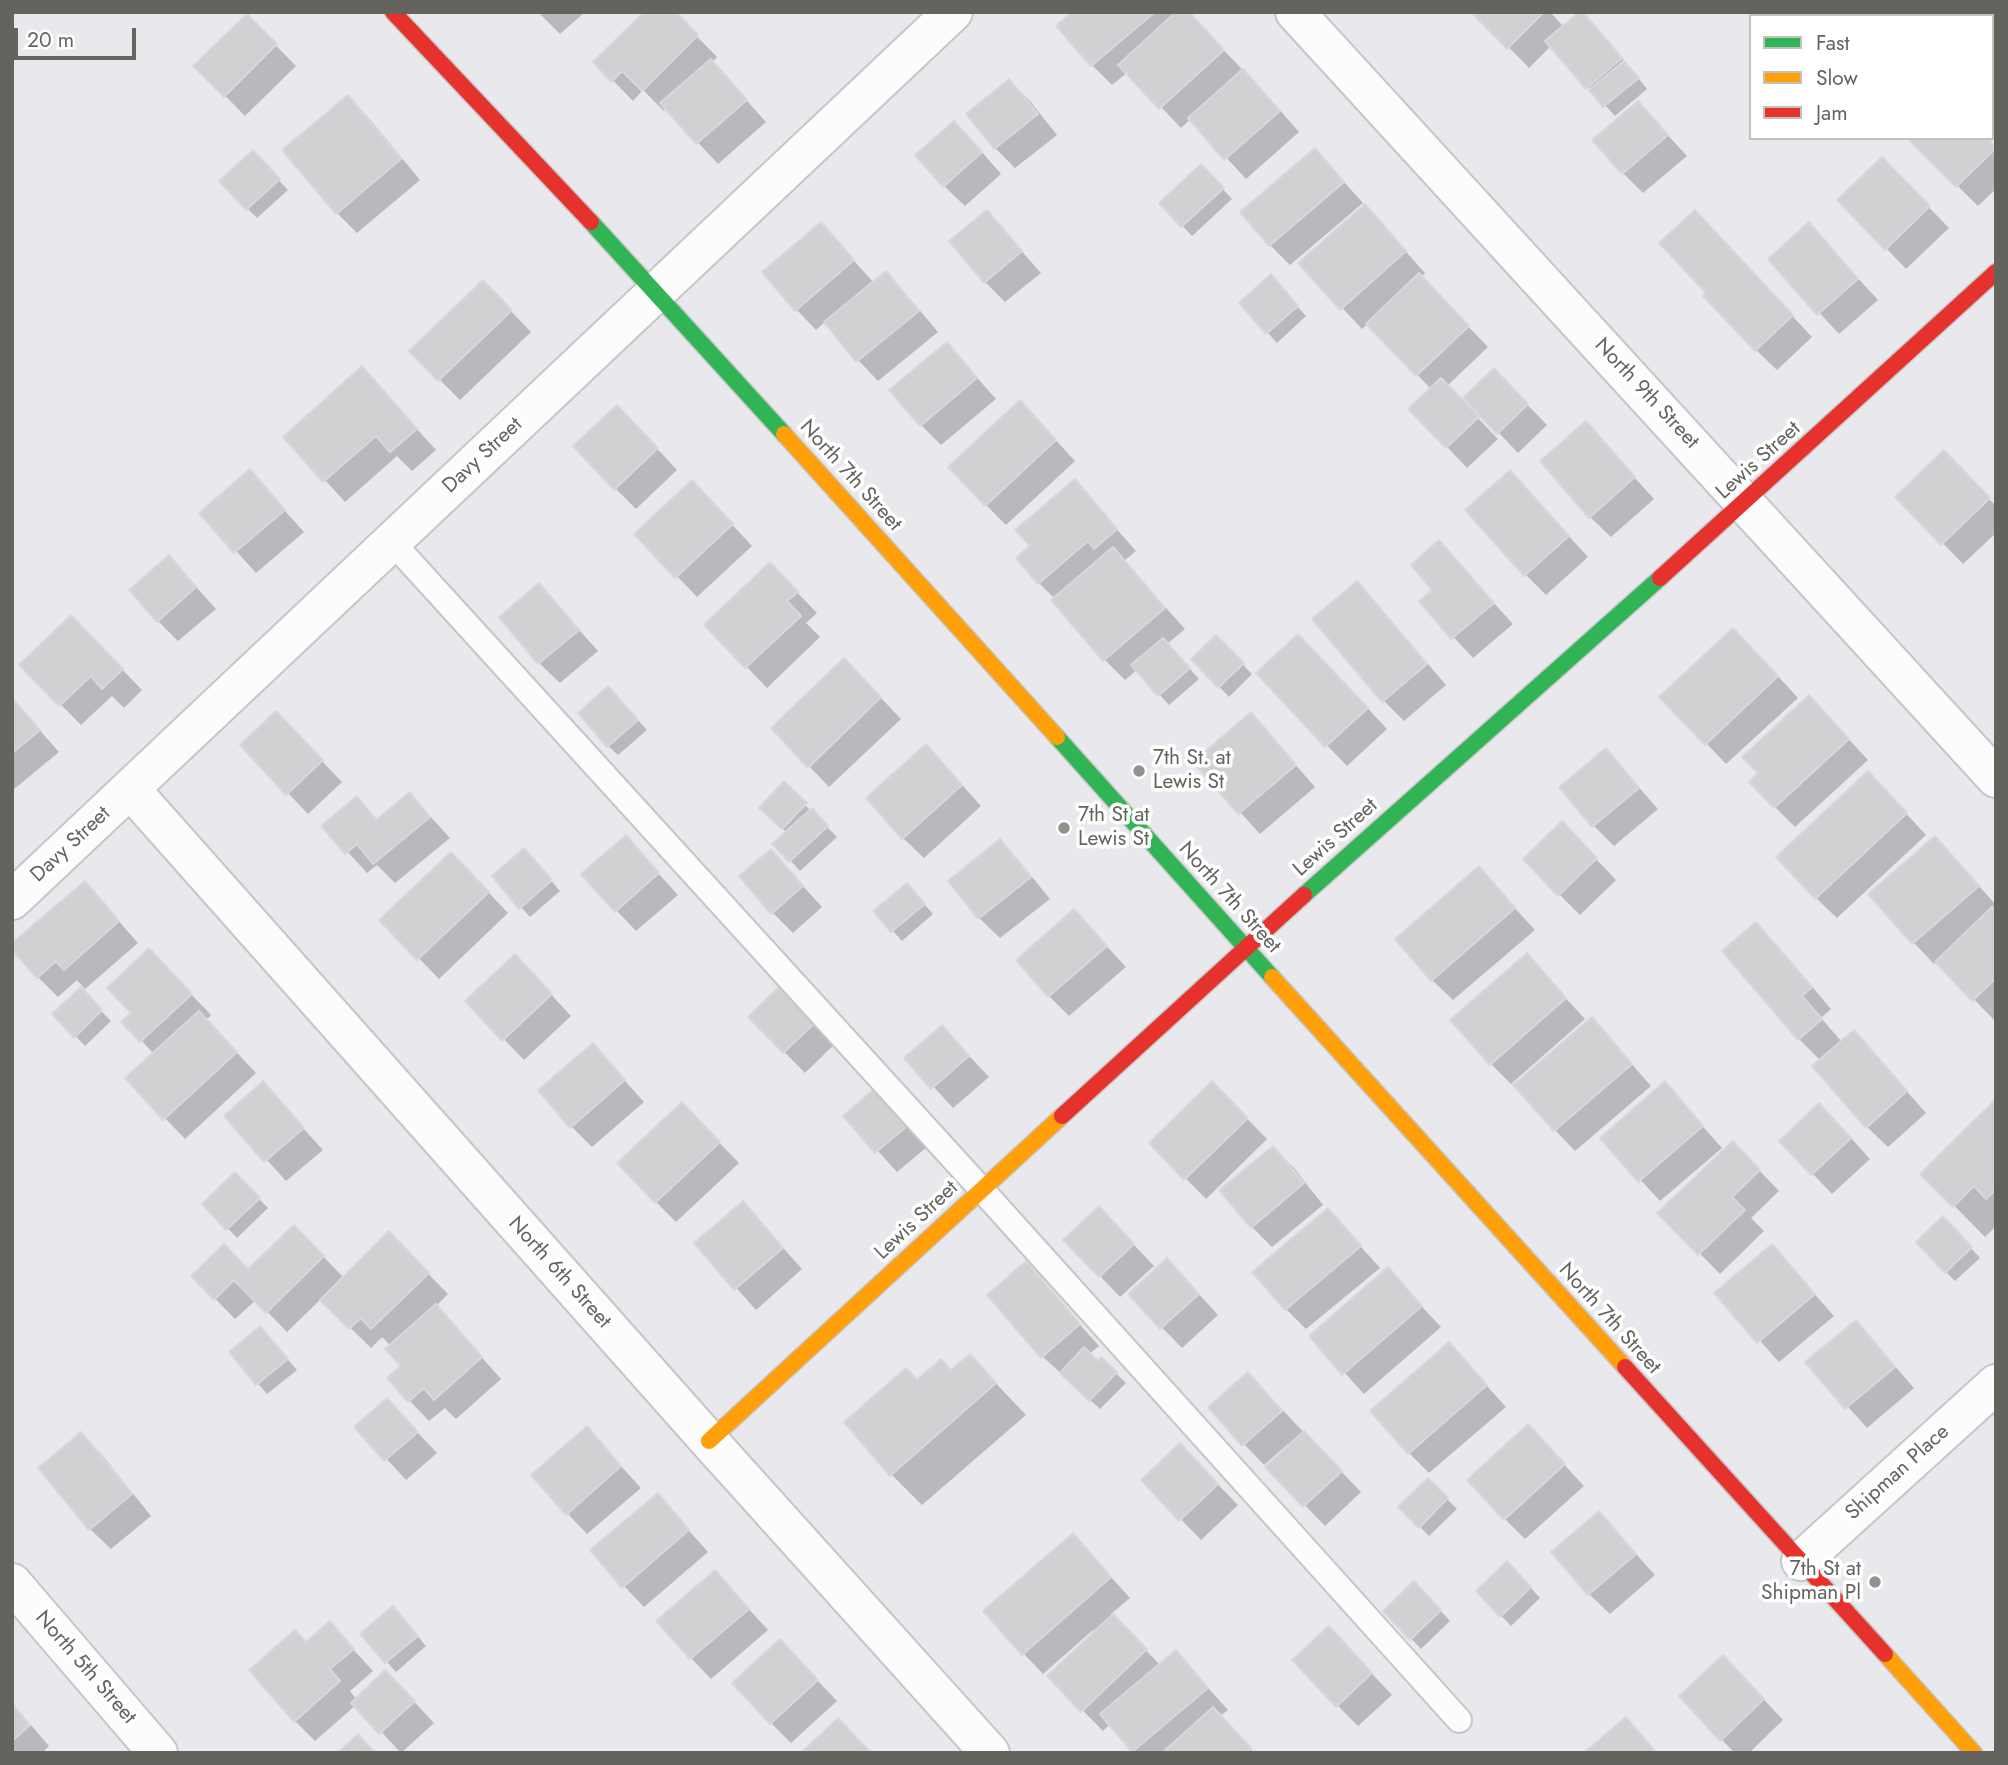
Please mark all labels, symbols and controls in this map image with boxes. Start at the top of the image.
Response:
scale bar [18,14,140,58]
legend [1749,14,1994,140]
text: 20 m [27,25,74,55]
text: Fast [1816,28,1849,58]
text: Slow [1816,63,1858,93]
text: Jam [1816,98,1848,128]
street label: North 9th Street [1588,334,1704,454]
street label: Davy Street [438,413,528,499]
street label: North 7th Street [794,415,906,537]
street label: Lewis Street [1712,417,1806,505]
place label: 7th St. at Lewis St [1153,746,1231,796]
marker: 7th St. at Lewis St [1131,763,1147,779]
street label: Lewis Street [1289,794,1383,882]
street label: Davy Street [26,802,116,888]
place label: 7th St at Lewis St [1078,803,1149,853]
marker: 7th St at Lewis St [1056,820,1072,836]
street label: North 7th Street [1173,837,1285,959]
street label: Lewis Street [870,1176,964,1266]
street label: North 6th Street [502,1212,616,1334]
street label: North 7th Street [1553,1258,1665,1380]
street label: Shipman Place [1841,1420,1955,1526]
place label: 7th St at Shipman Pl [1761,1557,1861,1607]
marker: 7th St at Shipman Pl [1867,1574,1883,1590]
street label: North 5th Street [29,1606,141,1730]

